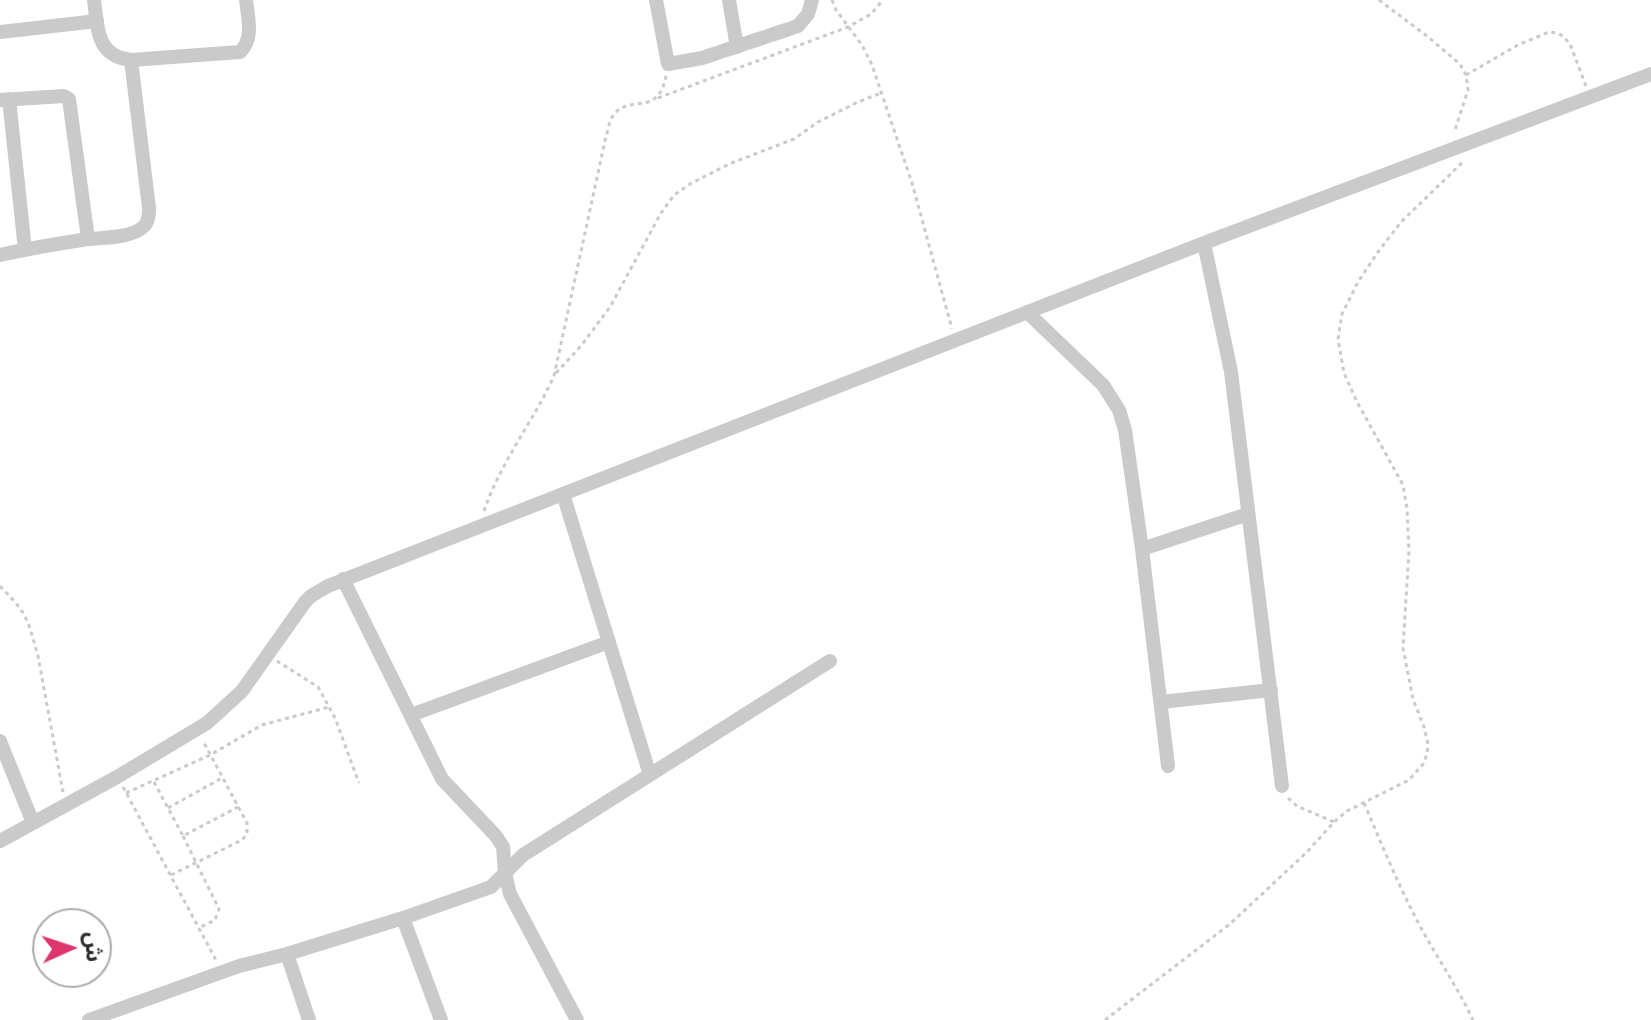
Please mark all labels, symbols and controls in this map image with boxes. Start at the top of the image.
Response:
north arrow [32,908,112,988]
text: ش [79,931,110,963]

